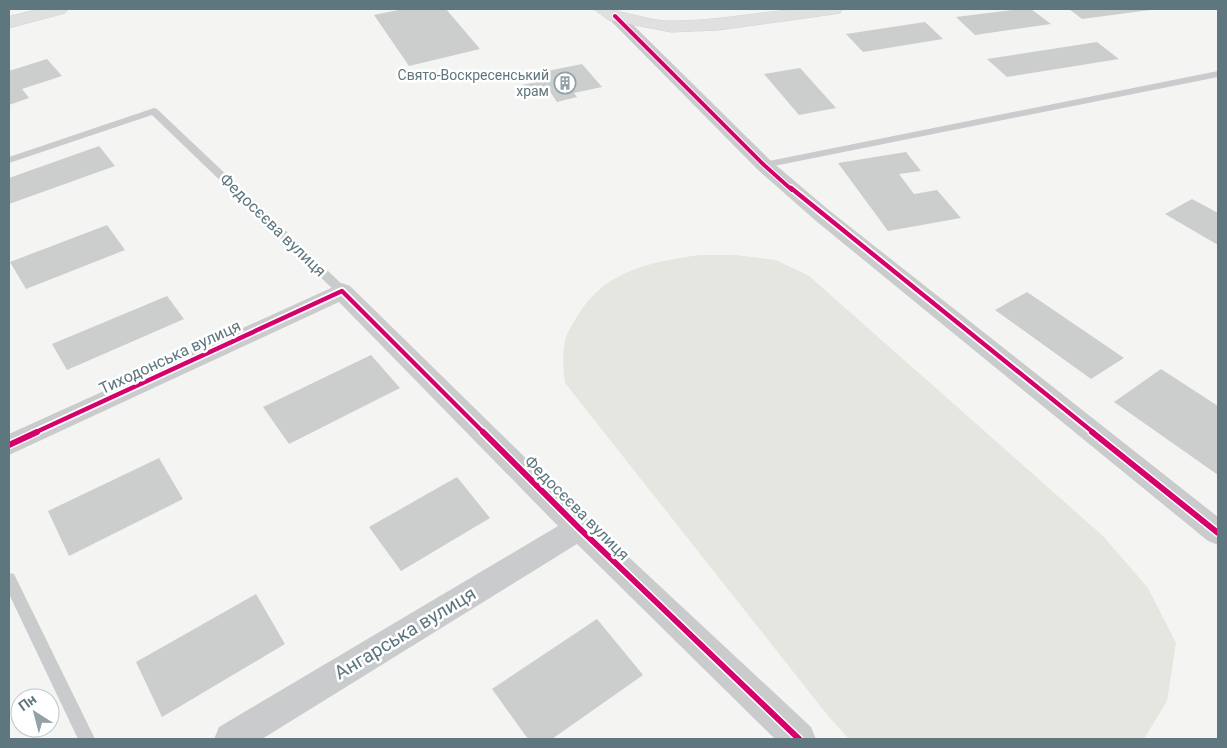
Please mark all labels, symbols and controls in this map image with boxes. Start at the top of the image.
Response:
place label: Свято-Воскресенський храм [398,67,549,99]
building icon: Свято-Воскресенський храм [553,71,577,95]
street label: Федосєєва вулиця [216,169,330,281]
street label: Тиходонська вулиця [96,316,244,398]
street label: Федосєєва вулиця [521,452,633,564]
street label: Ангарська вулиця [330,582,480,684]
north arrow [10,688,60,738]
text: Пн [15,691,39,714]

